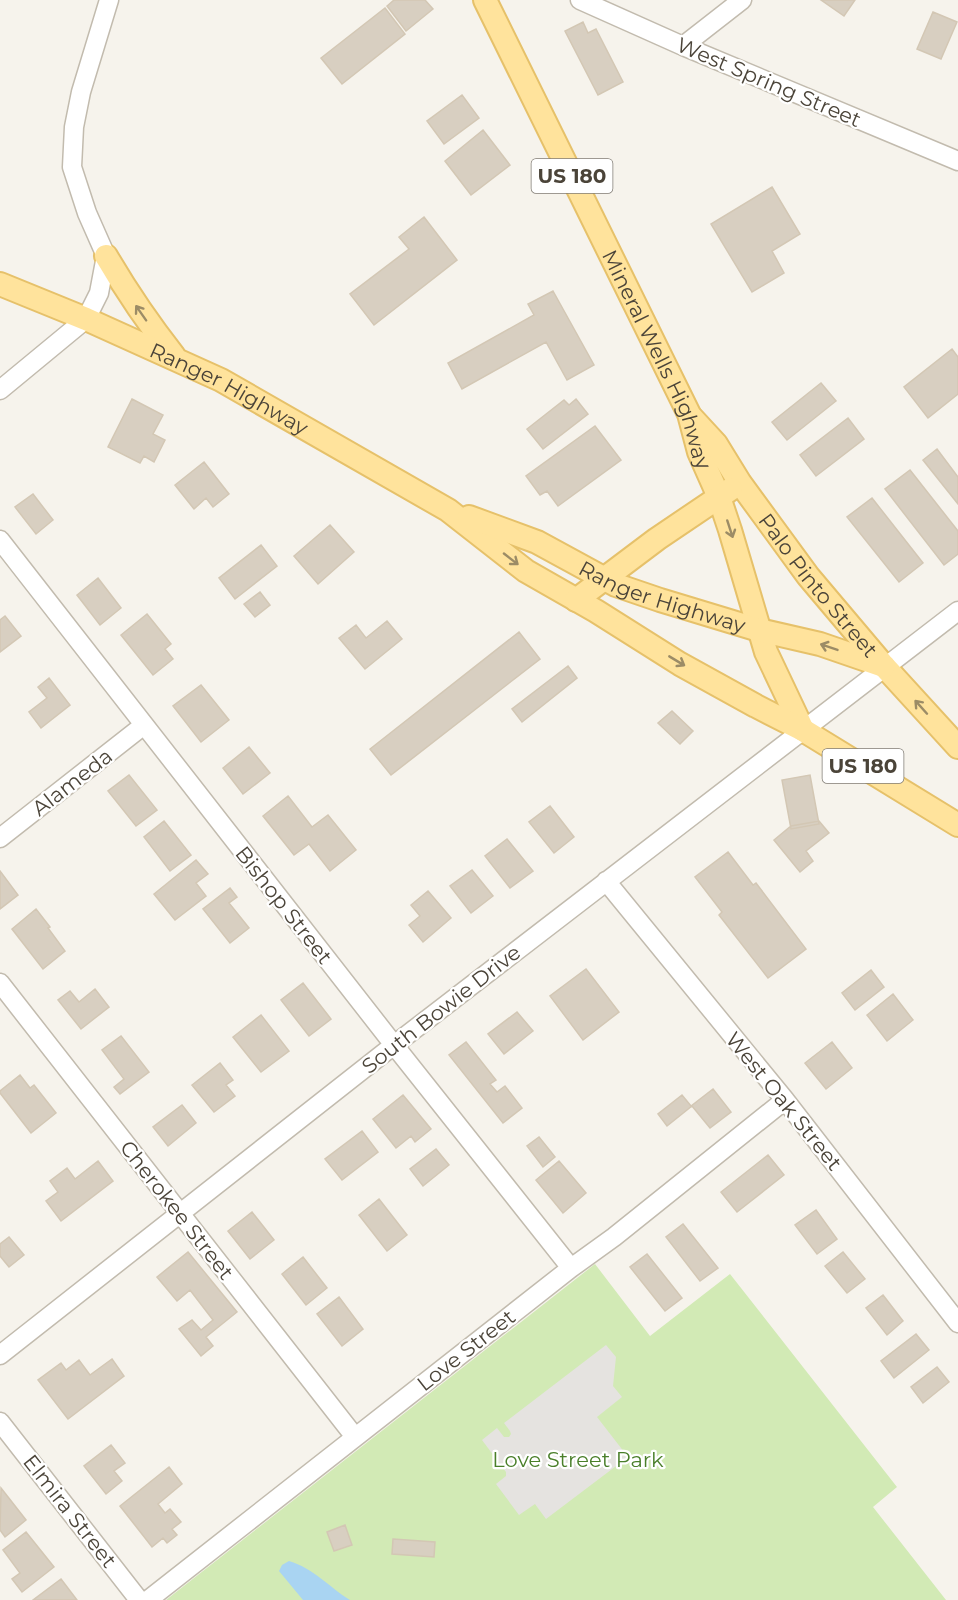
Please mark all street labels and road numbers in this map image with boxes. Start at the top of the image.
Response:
street label: West Spring Street [673,32,865,132]
road number: US 180 [532,159,612,193]
street label: Mineral Wells Highway [597,246,718,473]
street label: Ranger Highway [146,337,313,440]
street label: Palo Pinto Street [754,508,883,662]
street label: Ranger Highway [575,555,749,638]
street label: Alameda [27,743,117,821]
road number: US 180 [822,749,904,783]
street label: Bishop Street [230,841,338,969]
street label: South Bowie Drive [357,939,525,1079]
street label: West Oak Street [721,1027,847,1175]
street label: Cherokee Street [115,1135,239,1285]
street label: Love Street [412,1304,520,1396]
street label: Elmira Street [18,1449,122,1573]

